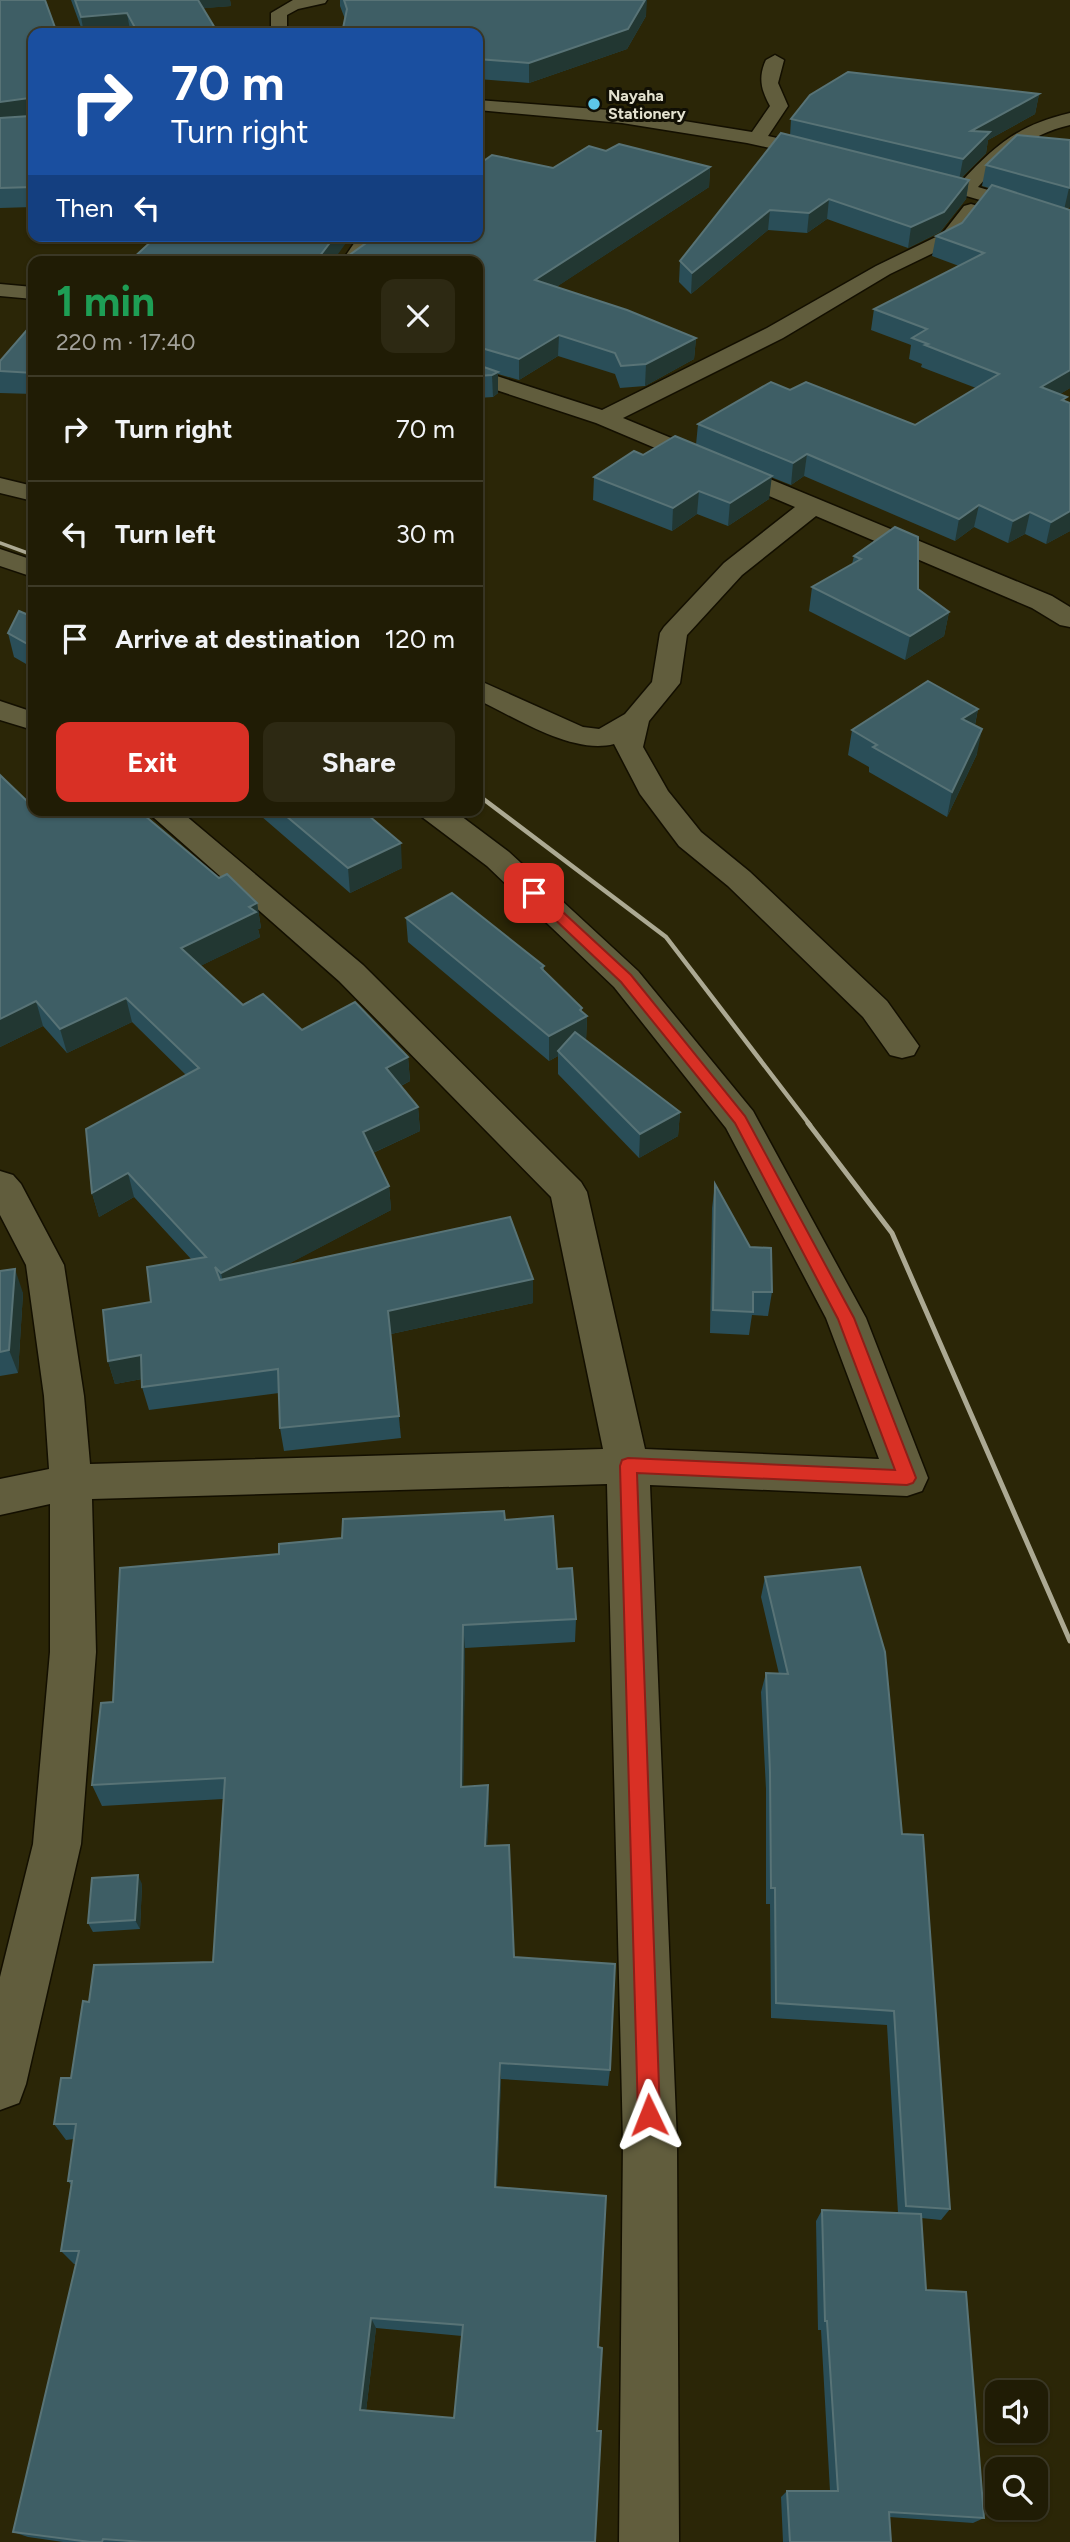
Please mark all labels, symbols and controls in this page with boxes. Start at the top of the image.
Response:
text: 70 m [171,53,284,112]
icon: right [56,56,147,147]
place label: Nayaha Stationery [608,86,686,123]
marker: Nayaha Stationery [586,96,602,112]
text: Turn right [171,113,309,151]
icon: left [128,189,166,227]
text: Then [56,192,114,224]
text: 1 min [56,276,155,327]
button: close [381,279,455,353]
text: 220 m · 17:40 [56,328,196,356]
icon: right [56,410,94,448]
text: Turn right [115,413,232,445]
text: 70 m [396,413,455,445]
icon: left [56,515,94,553]
text: Turn left [115,518,216,550]
text: 30 m [396,518,455,550]
icon: arrive [56,620,94,658]
text: Arrive at destination [115,623,360,655]
text: 120 m [385,623,455,655]
button: Exit [56,722,249,802]
button: Share [263,722,455,802]
pin [504,863,564,923]
icon: arrive [515,874,553,912]
position arrow [612,2078,686,2152]
map controls [985,2380,1048,2520]
button: sound [985,2380,1048,2443]
button: search [985,2457,1048,2520]

